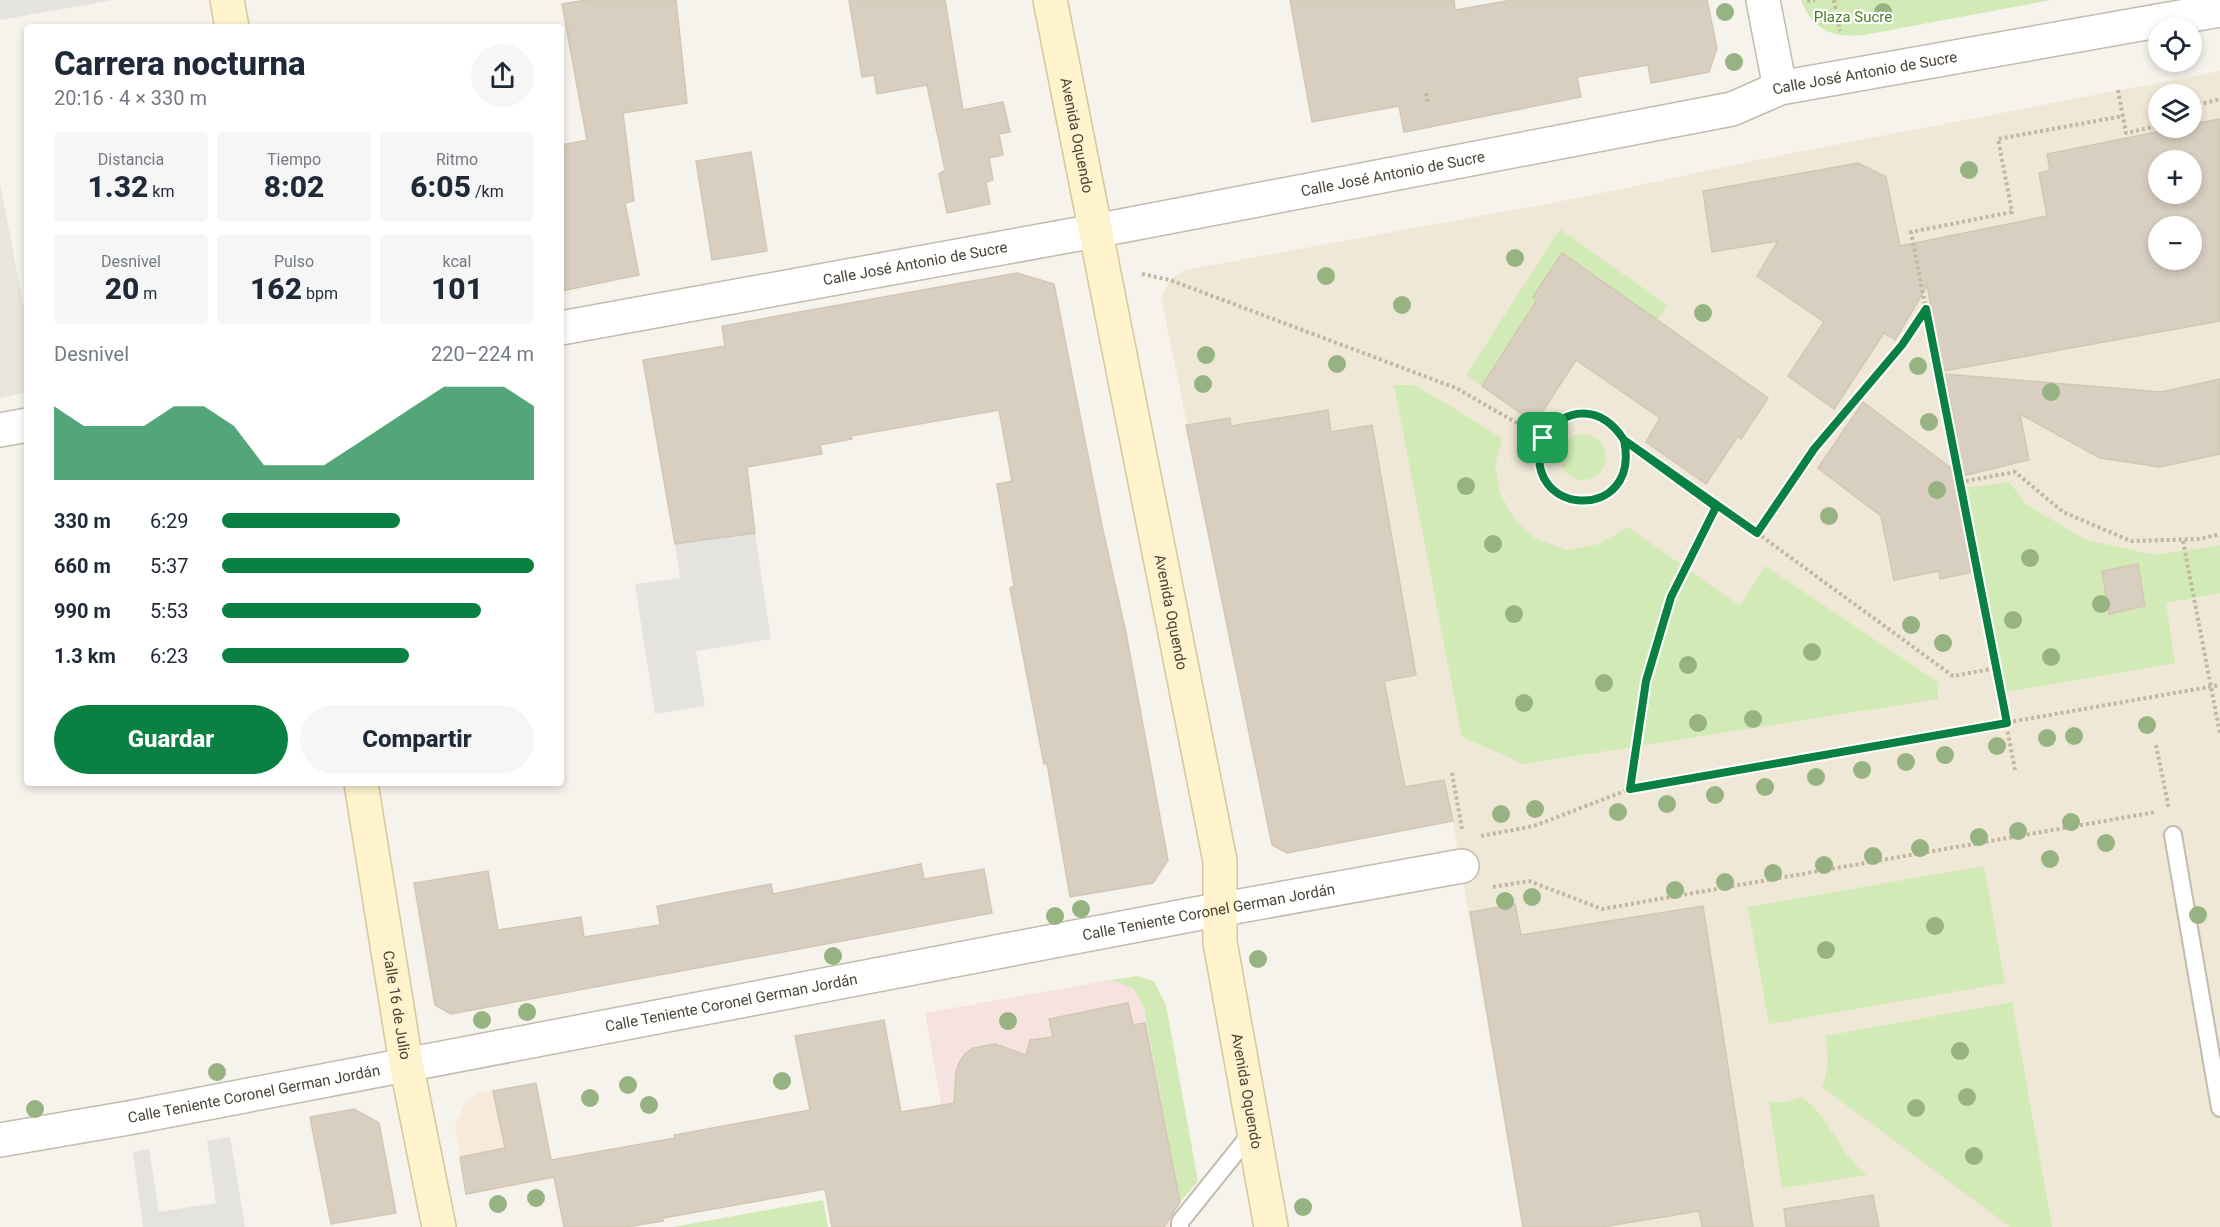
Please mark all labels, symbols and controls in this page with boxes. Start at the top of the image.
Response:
park label: Plaza Sucre [1814,8,1892,26]
map controls [2148,18,2202,270]
button: locate [2148,18,2202,72]
text: Carrera nocturna [54,44,306,83]
button: share [471,44,534,107]
street label: Calle José Antonio de Sucre [1770,48,1959,99]
street label: Avenida Oquendo [1057,76,1097,195]
button: layers [2148,84,2202,138]
text: 20:16 · 4 × 330 m [54,86,207,110]
street label: Calle José Antonio de Sucre [1299,148,1486,200]
text: Distancia [98,150,164,169]
text: Tiempo [267,150,321,169]
text: Ritmo [436,150,478,169]
button: + [2148,150,2202,204]
text: 1.32 [88,169,148,204]
text: 8:02 [264,169,324,204]
text: 6:05 [410,169,471,204]
text: km [148,182,174,201]
text: /km [471,182,504,201]
button: − [2148,216,2202,270]
street label: Calle José Antonio de Sucre [822,238,1009,289]
text: Desnivel [101,252,161,271]
text: Pulso [274,252,314,271]
text: kcal [443,252,471,271]
text: 20 [105,271,139,306]
text: 162 [250,271,302,306]
text: 101 [431,271,483,306]
text: m [139,284,157,303]
text: bpm [302,284,338,303]
text: Desnivel [54,342,129,366]
text: 220–224 m [431,342,534,366]
pin [1517,412,1568,463]
icon: arrive [1526,421,1559,454]
text: 330 m [54,509,111,533]
text: 6:29 [150,509,189,533]
street label: Avenida Oquendo [1151,553,1191,671]
text: 660 m [54,554,111,578]
text: 5:37 [150,554,189,578]
text: 990 m [54,599,111,623]
text: 5:53 [150,599,189,623]
text: 1.3 km [54,644,116,668]
text: 6:23 [150,644,189,668]
button: Guardar [54,705,288,774]
button: Compartir [300,705,534,774]
street label: Calle Teniente Coronel German Jordán [1081,880,1336,944]
street label: Calle 16 de Julio [379,949,414,1061]
street label: Calle Teniente Coronel German Jordán [604,970,859,1036]
street label: Avenida Oquendo [1227,1032,1266,1150]
street label: Calle Teniente Coronel German Jordán [126,1061,382,1127]

